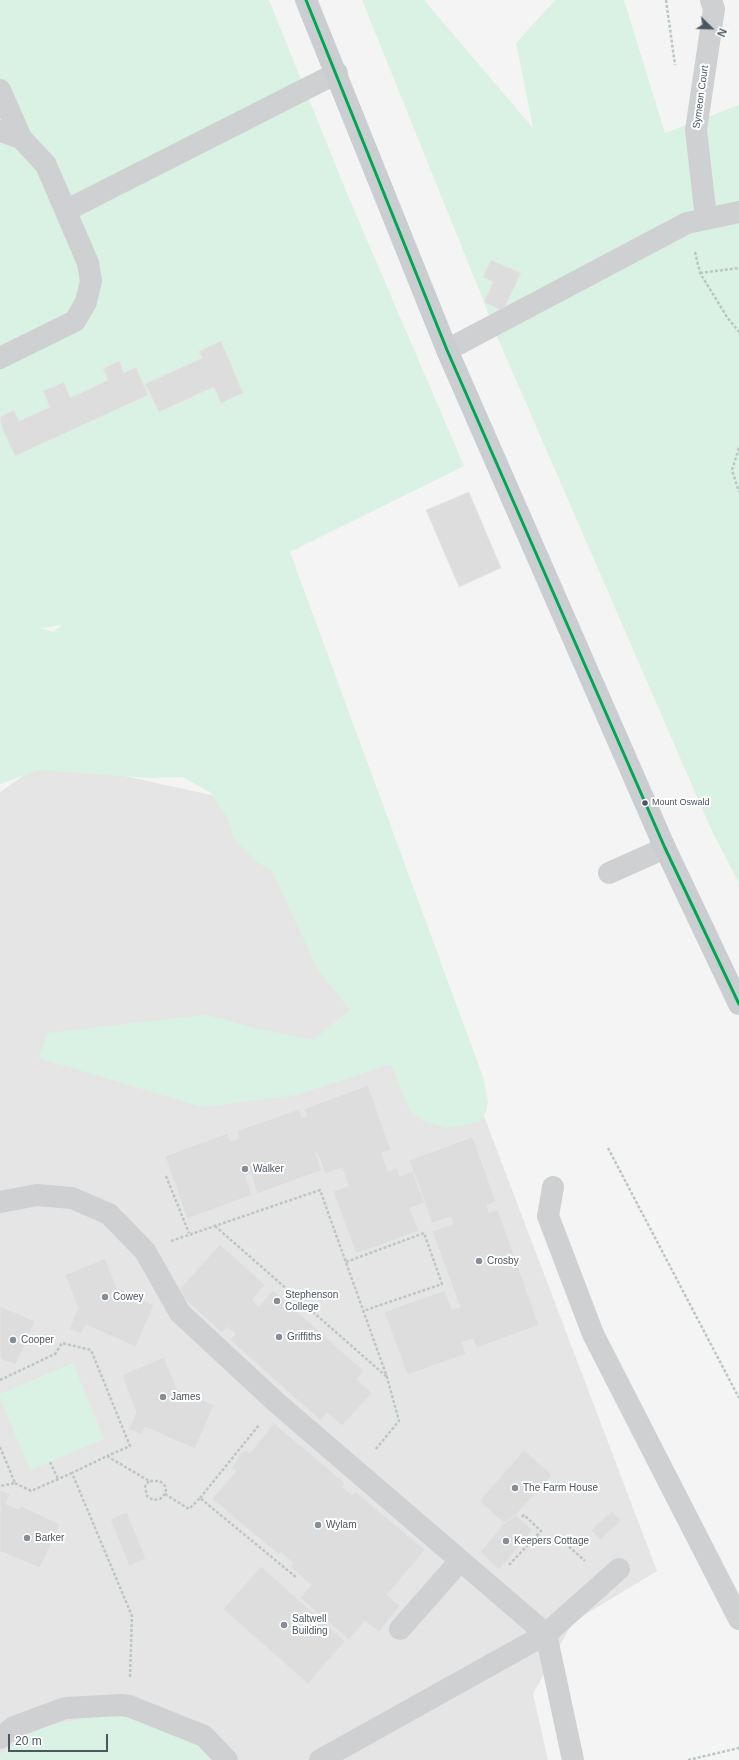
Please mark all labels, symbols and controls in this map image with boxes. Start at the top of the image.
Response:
north arrow [691,8,731,48]
text: N [715,27,729,39]
street label: Symeon Court [691,65,711,129]
marker: Mount Oswald [640,798,650,808]
place label: Mount Oswald [652,798,710,808]
place label: Walker [253,1163,284,1175]
marker: Walker [240,1164,250,1174]
place label: Crosby [487,1255,519,1267]
marker: Crosby [474,1256,484,1266]
place label: Stephenson College [285,1289,338,1312]
place label: Cowey [113,1291,144,1303]
marker: Cowey [100,1292,110,1302]
marker: Stephenson College [272,1296,282,1306]
place label: Griffiths [287,1331,321,1343]
marker: Griffiths [274,1332,284,1342]
place label: Cooper [21,1334,54,1346]
marker: Cooper [8,1335,18,1345]
place label: James [171,1391,200,1403]
marker: James [158,1392,168,1402]
place label: The Farm House [523,1482,598,1494]
marker: The Farm House [510,1483,520,1493]
place label: Wylam [326,1519,356,1531]
marker: Wylam [313,1520,323,1530]
place label: Barker [35,1532,64,1544]
marker: Barker [22,1533,32,1543]
place label: Keepers Cottage [514,1535,589,1547]
marker: Keepers Cottage [501,1536,511,1546]
place label: Saltwell Building [292,1613,328,1636]
marker: Saltwell Building [279,1620,289,1630]
scale bar [10,1726,110,1752]
text: 20 m [15,1734,42,1748]

